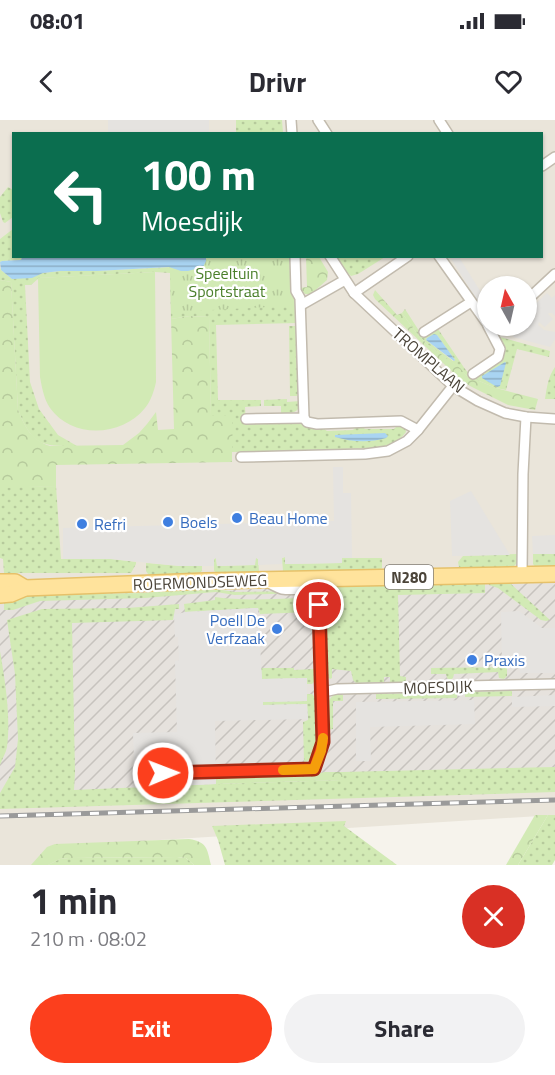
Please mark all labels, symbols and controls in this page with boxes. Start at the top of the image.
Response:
text: 08:01 [30,4,85,38]
text: Drivr [249,61,306,102]
icon: back [30,65,63,98]
icon: heart [492,65,525,98]
text: 100 m [141,142,256,206]
icon: left [42,156,120,234]
text: Moesdijk [141,200,243,241]
park label: Speeltuin Sportstraat [189,261,266,303]
north arrow [477,276,537,336]
map controls [477,276,537,336]
street label: TROMPLAAN [387,322,471,398]
place label: Beau Home [249,506,328,530]
place label: Boels [180,510,218,534]
marker: Beau Home [230,511,244,525]
place label: Refri [94,512,126,536]
marker: Boels [161,515,175,529]
marker: Refri [75,517,89,531]
road number: N280 [385,565,433,589]
street label: ROERMONDSEWEG [132,568,268,596]
pin [293,579,344,630]
icon: arrive [302,588,335,621]
place label: Poell De Verfzaak [206,608,265,650]
marker: Poell De Verfzaak [270,622,284,636]
place label: Praxis [484,648,525,672]
marker: Praxis [465,653,479,667]
street label: MOESDIJK [403,674,473,700]
position arrow [131,741,195,805]
text: 1 min [30,873,117,928]
button: close [462,885,525,948]
text: 210 m · 08:02 [30,923,147,954]
button: Exit [30,994,272,1063]
button: Share [284,994,525,1063]

